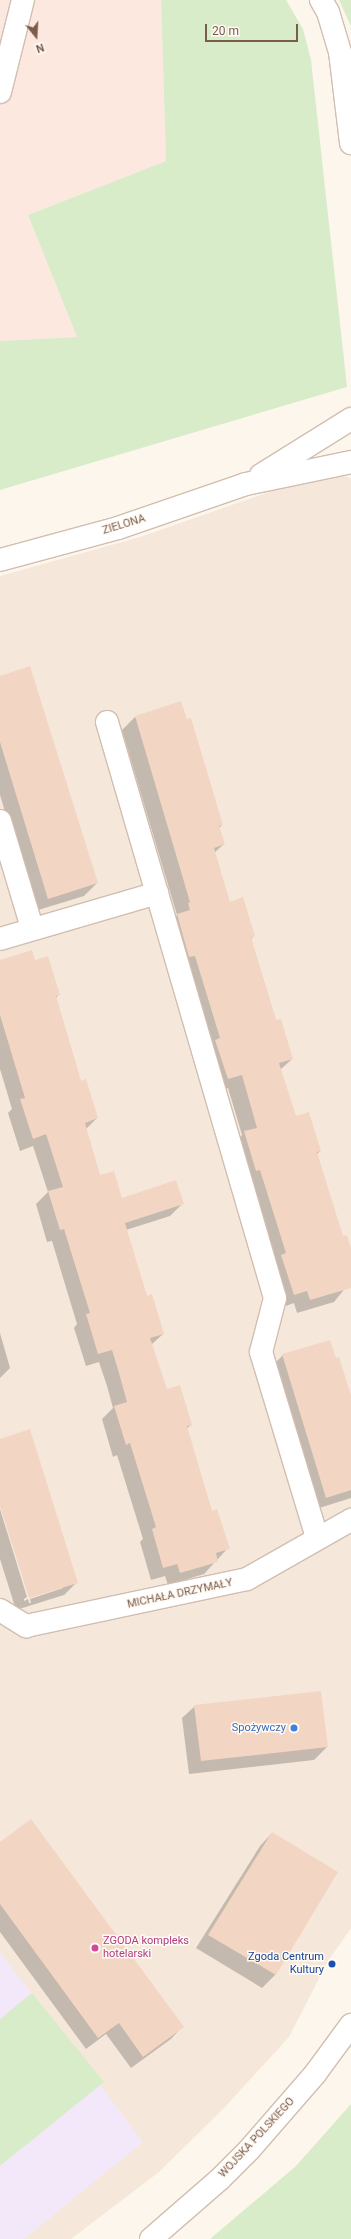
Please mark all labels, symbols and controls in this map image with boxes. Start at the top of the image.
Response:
north arrow [16,16,56,56]
scale bar [207,16,300,42]
text: 20 m [212,24,239,38]
text: N [34,41,46,55]
street label: ZIELONA [101,512,147,538]
street label: MICHAŁA DRZYMAŁY [126,1576,234,1612]
place label: Spożywczy [232,1721,286,1735]
marker: Spożywczy [289,1723,299,1733]
place label: ZGODA kompleks hotelarski [103,1935,189,1961]
marker: ZGODA kompleks hotelarski [90,1943,100,1953]
place label: Zgoda Centrum Kultury [248,1951,324,1977]
marker: Zgoda Centrum Kultury [327,1959,337,1969]
street label: WOJSKA POLSKIEGO [216,2095,298,2181]

